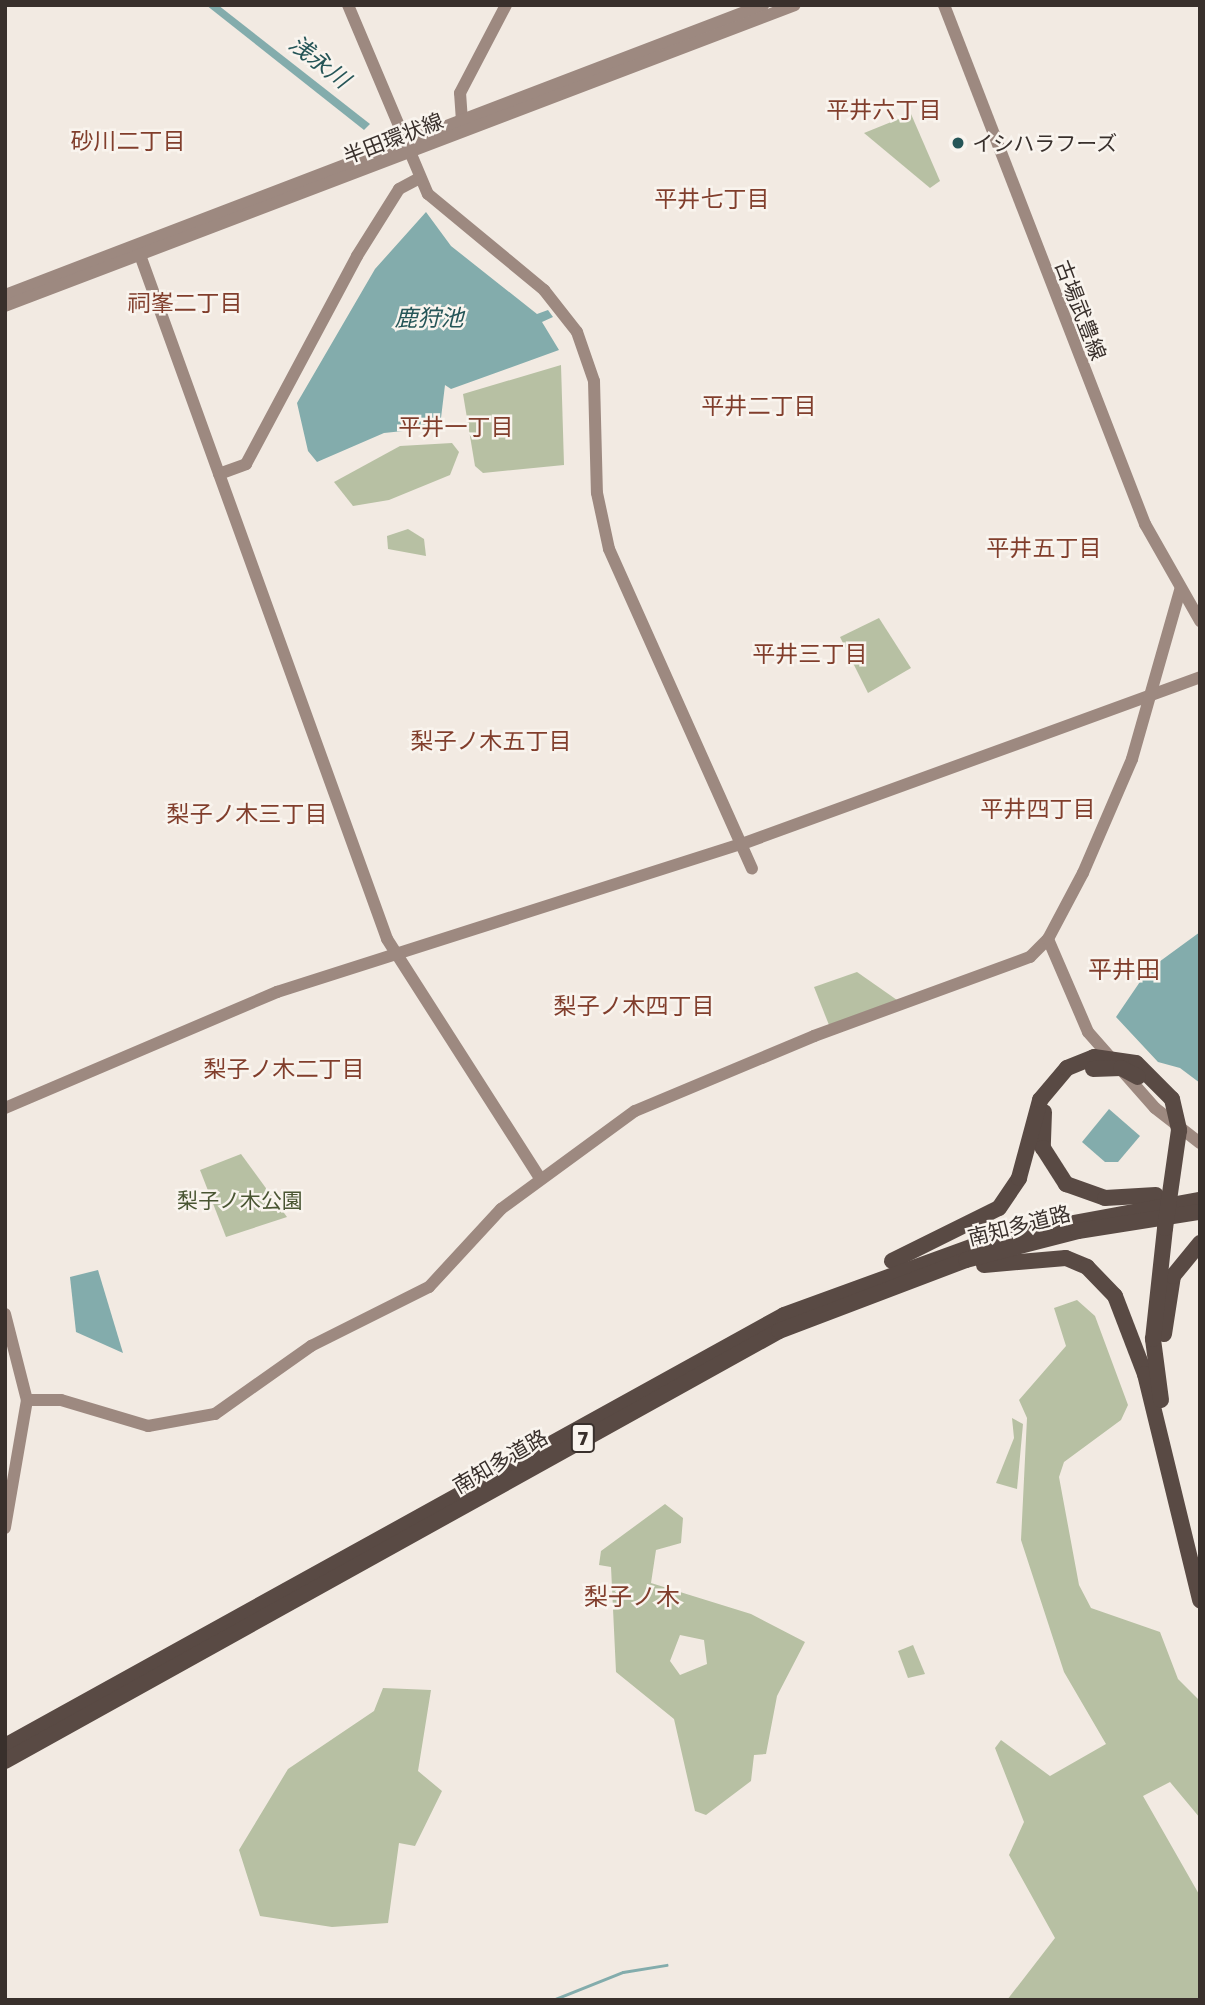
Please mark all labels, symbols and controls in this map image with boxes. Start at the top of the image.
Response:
water label: 浅永川 [284,29,356,93]
district label: 平井六丁目 [827,95,941,123]
street label: 半田環状線 [339,107,447,169]
district label: 砂川二丁目 [71,126,185,154]
place label: イシハラフーズ [972,130,1119,156]
marker: イシハラフーズ [950,135,966,151]
district label: 平井七丁目 [655,184,769,212]
street label: 古場武豊線 [1050,256,1112,364]
district label: 祠峯二丁目 [128,288,242,316]
water label: 鹿狩池 [395,303,463,331]
district label: 平井二丁目 [702,391,816,419]
district label: 平井一丁目 [399,412,513,440]
district label: 平井五丁目 [987,533,1101,561]
district label: 平井三丁目 [753,639,867,667]
district label: 梨子ノ木五丁目 [411,726,571,754]
district label: 平井四丁目 [981,794,1095,822]
district label: 梨子ノ木三丁目 [167,799,327,827]
district label: 平井田 [1088,955,1160,983]
district label: 梨子ノ木四丁目 [554,991,714,1019]
district label: 梨子ノ木二丁目 [204,1054,364,1082]
park label: 梨子ノ木公園 [177,1187,303,1213]
street label: 南知多道路 [965,1200,1073,1250]
road number: 7 [571,1422,595,1454]
street label: 南知多道路 [448,1424,552,1498]
district label: 梨子ノ木 [584,1582,680,1610]

